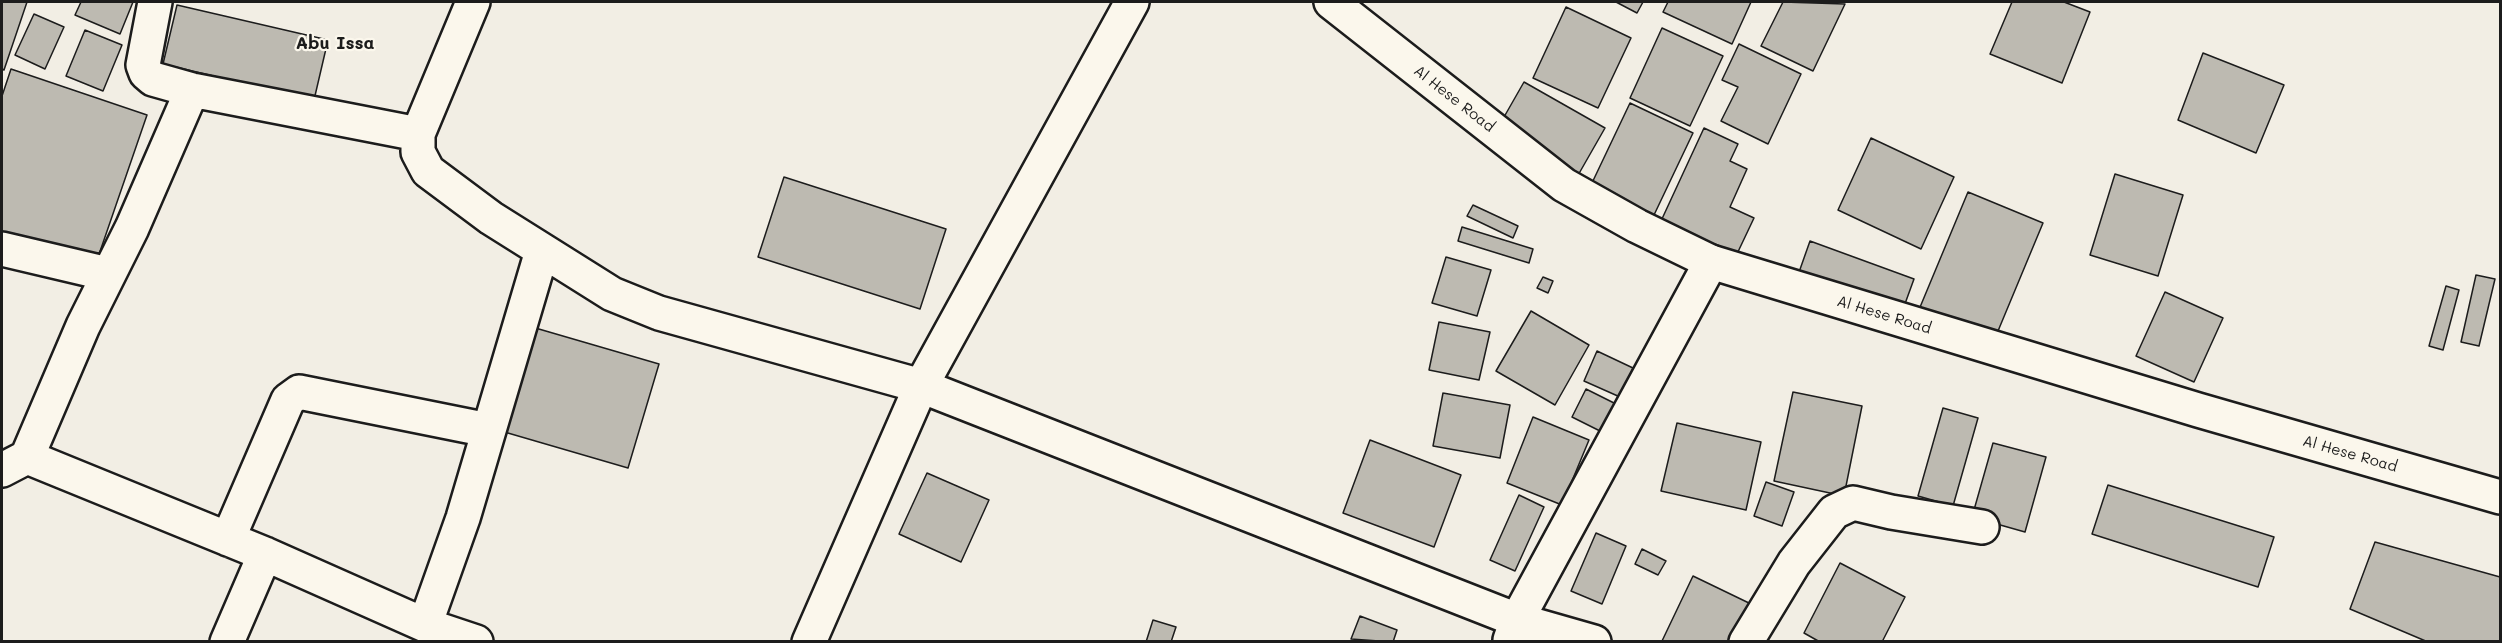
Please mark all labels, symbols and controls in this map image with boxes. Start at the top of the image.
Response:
district label: Abu Issa [295,32,375,54]
street label: Al Hese Road [1410,62,1498,136]
street label: Al Hese Road [1835,292,1933,338]
street label: Al Hese Road [2301,432,2399,476]

